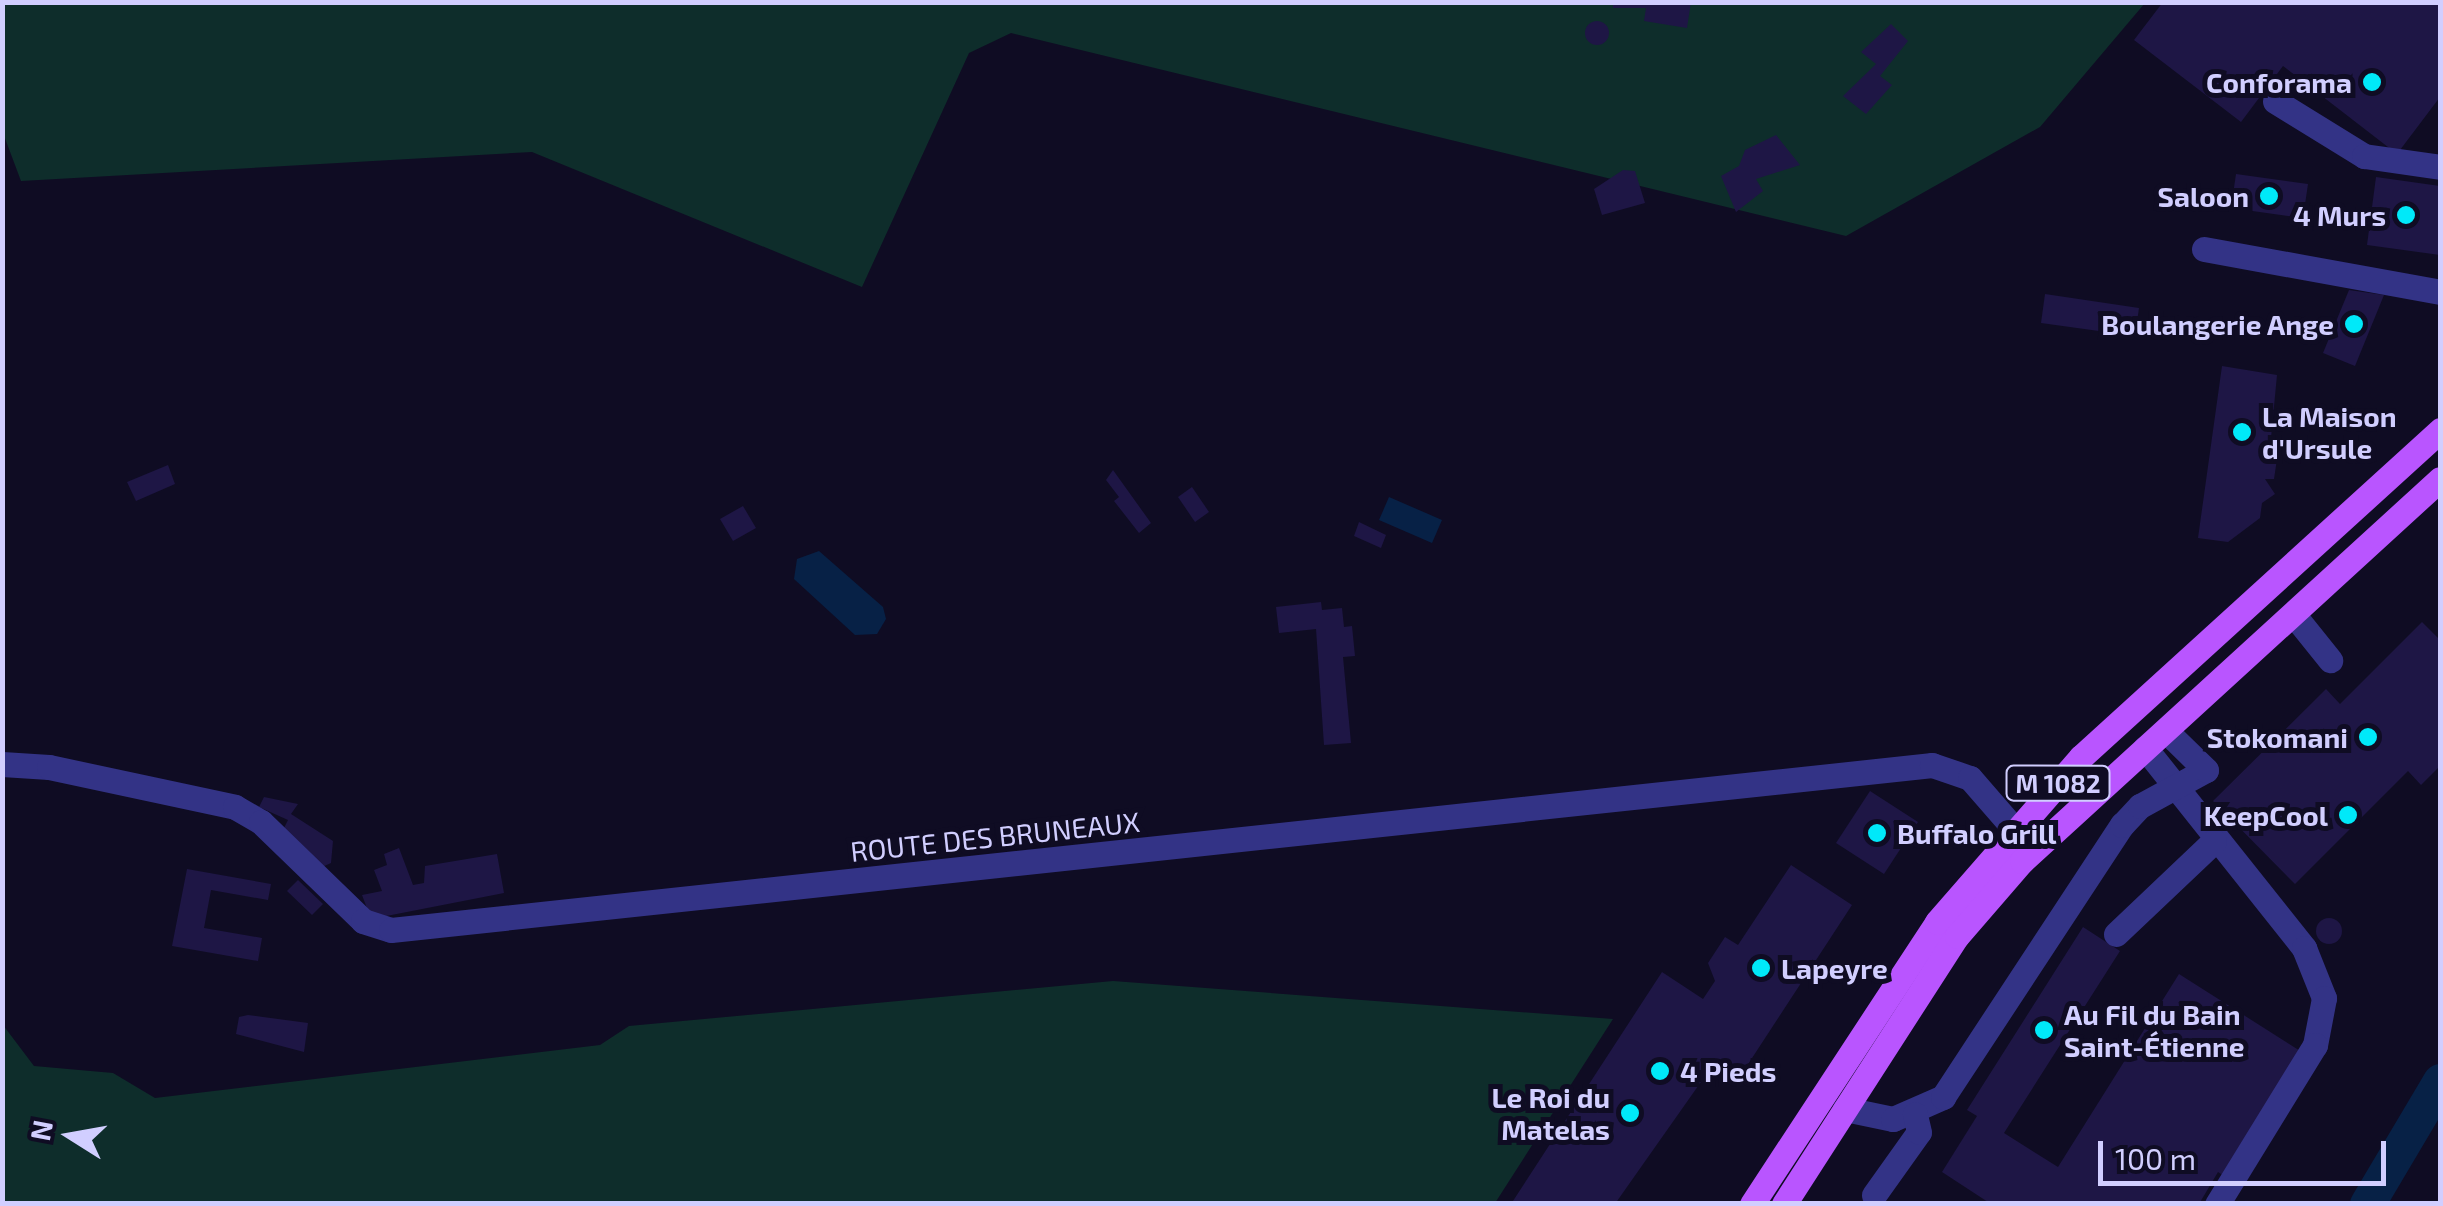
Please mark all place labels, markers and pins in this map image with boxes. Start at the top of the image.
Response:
place label: Conforama [2206,65,2352,99]
marker: Conforama [2361,71,2383,93]
place label: Saloon [2158,179,2249,213]
marker: Saloon [2258,185,2280,207]
place label: 4 Murs [2293,198,2386,232]
marker: 4 Murs [2395,204,2417,226]
place label: Boulangerie Ange [2101,307,2334,341]
marker: Boulangerie Ange [2343,313,2365,335]
place label: La Maison d'Ursule [2262,399,2397,465]
marker: La Maison d'Ursule [2231,421,2253,443]
place label: Stokomani [2207,720,2348,754]
marker: Stokomani [2357,726,2379,748]
place label: KeepCool [2204,798,2328,832]
marker: KeepCool [2337,804,2359,826]
place label: Buffalo Grill [1897,816,2057,850]
marker: Buffalo Grill [1866,822,1888,844]
place label: Lapeyre [1781,951,1888,985]
marker: Lapeyre [1750,957,1772,979]
place label: Au Fil du Bain Saint-Étienne [2064,997,2245,1063]
marker: Au Fil du Bain Saint-Étienne [2033,1019,2055,1041]
place label: 4 Pieds [1680,1054,1776,1088]
marker: 4 Pieds [1649,1060,1671,1082]
place label: Le Roi du Matelas [1492,1080,1610,1146]
marker: Le Roi du Matelas [1619,1102,1641,1124]

